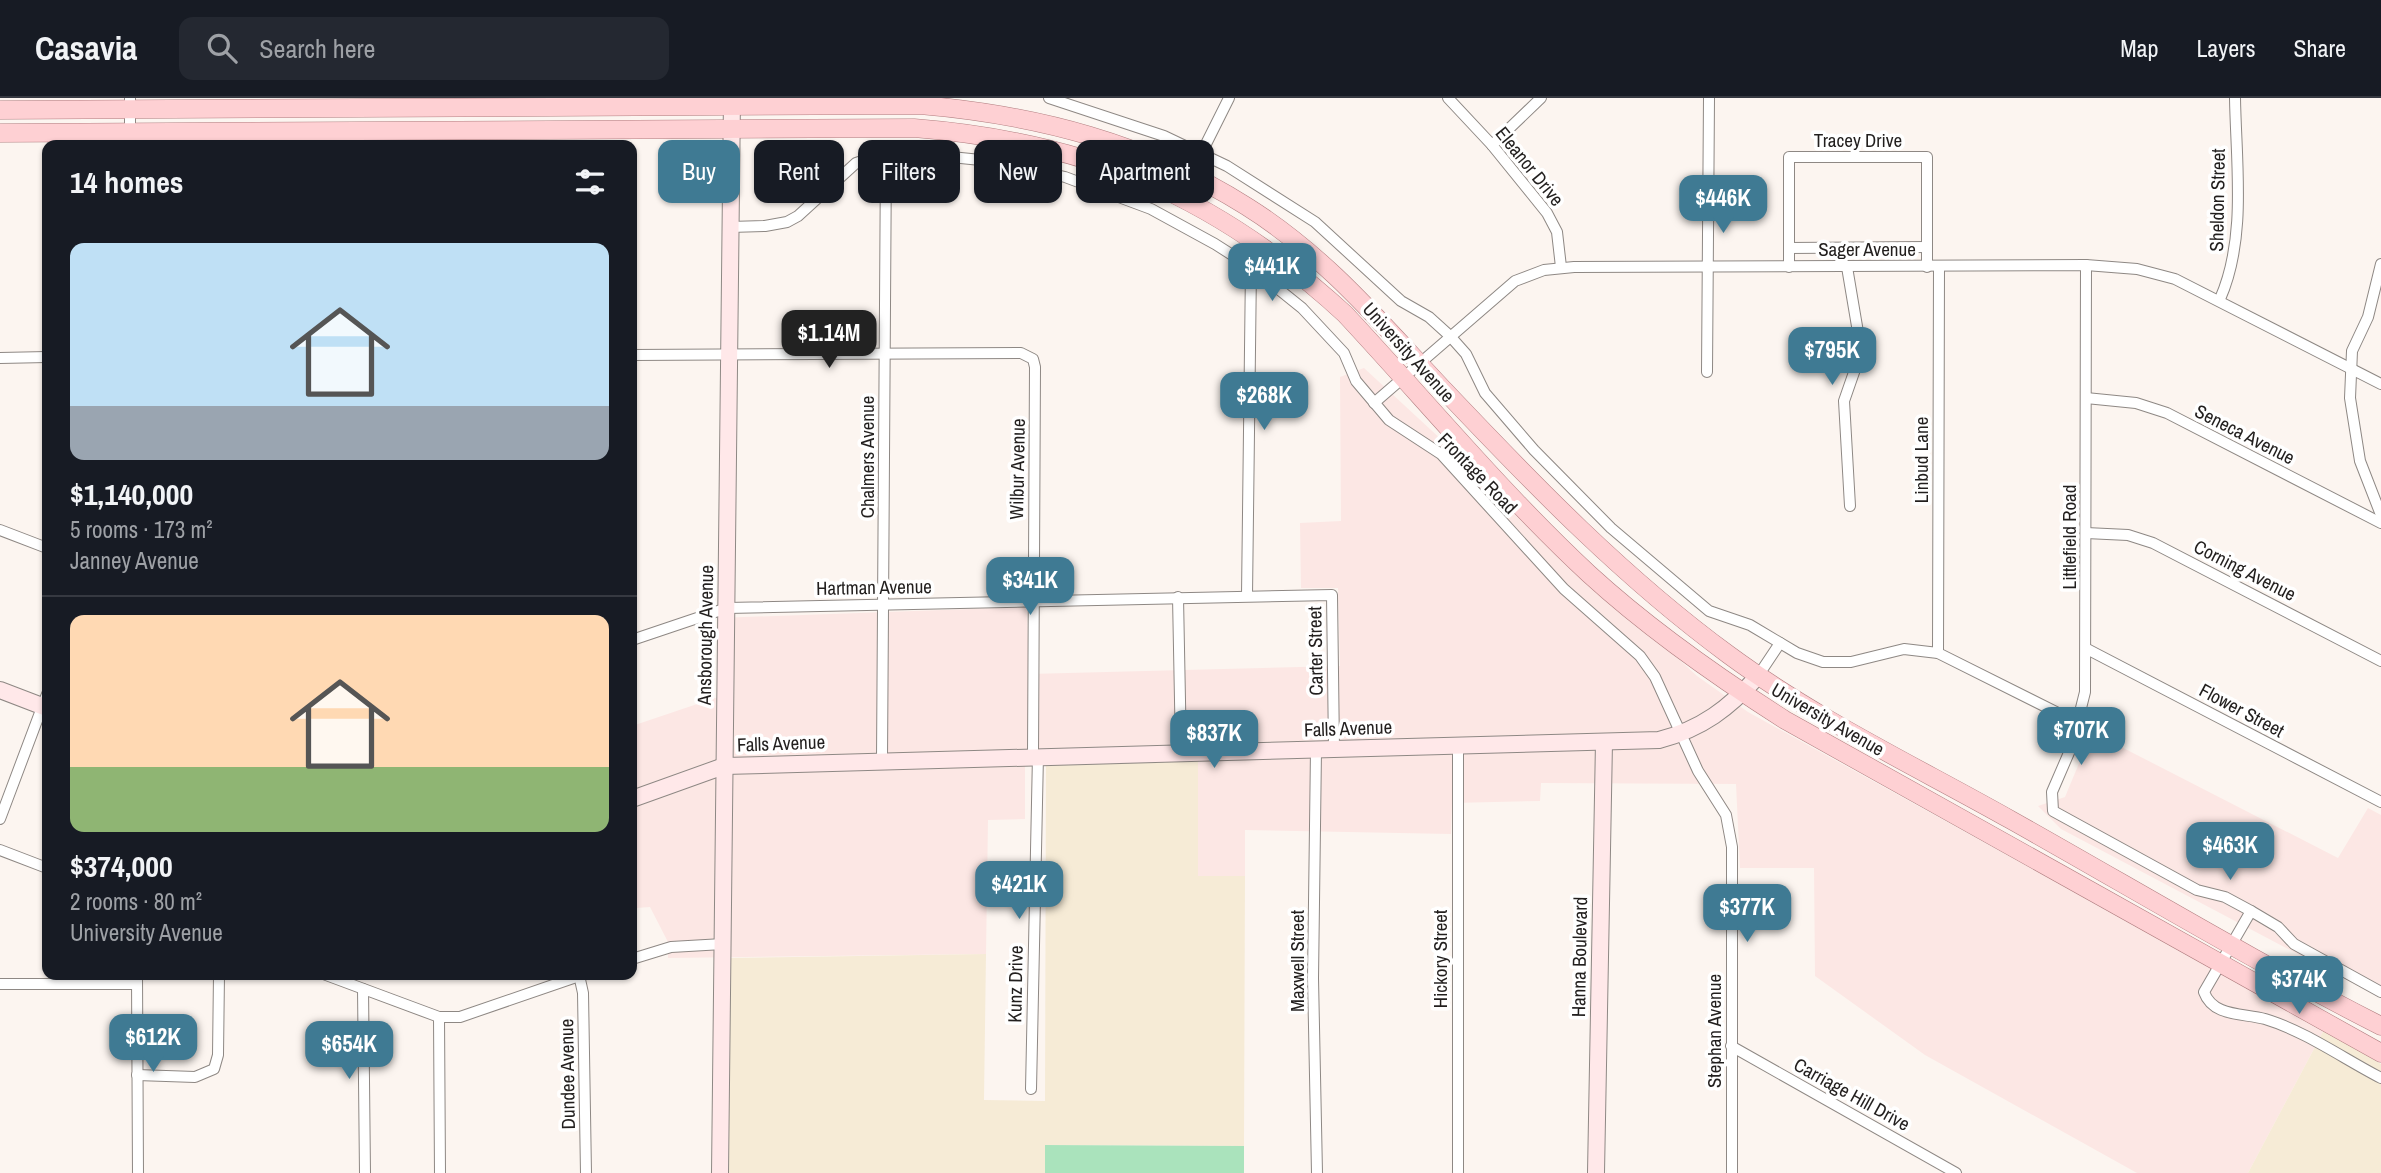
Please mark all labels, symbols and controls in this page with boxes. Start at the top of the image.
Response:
search box [179,17,669,80]
text: Casavia [35,26,137,70]
icon: search [203,29,241,67]
text: Search here [259,31,375,66]
text: Map [2120,32,2158,64]
text: Layers [2196,32,2255,64]
text: Share [2293,32,2346,64]
street label: Eleanor Drive [1490,121,1570,211]
street label: Tracey Drive [1814,127,1902,153]
chip: Buy [658,140,740,203]
chip: Rent [754,140,844,203]
chip: Filters [858,140,960,203]
chip: New [974,140,1062,203]
chip: Apartment [1076,140,1214,203]
street label: Sheldon Street [2203,148,2231,252]
text: 14 homes [70,162,184,202]
icon: filters [571,163,609,201]
pin: $446K [1674,176,1772,235]
text: $446K [1695,182,1751,213]
street label: Sager Avenue [1818,236,1916,262]
pin: $441K [1223,244,1321,303]
text: $441K [1244,250,1300,281]
icon: home [277,289,403,415]
street label: University Avenue [1357,296,1461,408]
pin: $1.14M [772,310,886,370]
text: $1.14M [798,317,860,348]
pin: $795K [1783,328,1881,387]
text: $795K [1804,334,1860,365]
pin: $268K [1215,372,1313,432]
text: $268K [1236,379,1292,410]
street label: Chalmers Avenue [854,396,880,518]
street label: Seneca Avenue [2191,398,2299,470]
street label: Linbud Lane [1908,417,1934,503]
street label: Wilbur Avenue [1003,418,1031,520]
street label: Frontage Road [1433,427,1523,519]
text: $1,140,000 [70,474,193,514]
street label: Littlefield Road [2056,485,2082,589]
text: 5 rooms · 173 m² [70,514,213,545]
street label: Corning Avenue [2189,533,2301,607]
text: Janney Avenue [70,545,199,576]
pin: $341K [981,558,1079,617]
text: $341K [1002,564,1058,595]
street label: Ansborough Avenue [691,565,719,706]
street label: Hartman Avenue [816,573,932,601]
street label: Carter Street [1301,606,1329,696]
icon: home [277,661,403,787]
street label: University Avenue [1767,676,1889,762]
street label: Flower Street [2195,677,2290,744]
pin: $707K [2032,708,2130,767]
pin: $837K [1165,710,1263,770]
street label: Falls Avenue [1303,713,1393,743]
text: $707K [2053,714,2109,745]
text: $837K [1186,717,1242,748]
street label: Falls Avenue [736,728,826,758]
pin: $463K [2181,822,2279,882]
text: $463K [2202,829,2258,860]
text: $374,000 [70,846,173,886]
pin: $421K [970,862,1068,921]
text: $421K [991,868,1047,899]
pin: $377K [1698,884,1796,944]
text: 2 rooms · 80 m² [70,886,202,917]
text: $377K [1719,891,1775,922]
street label: Hanna Boulevard [1565,897,1593,1017]
street label: Maxwell Street [1284,909,1310,1012]
street label: Hickory Street [1427,909,1453,1008]
text: University Avenue [70,917,223,948]
street label: Kunz Drive [1001,945,1029,1023]
pin: $374K [2250,956,2348,1016]
text: $374K [2271,963,2327,994]
street label: Stephan Avenue [1701,974,1727,1088]
pin: $612K [104,1014,202,1074]
street label: Dundee Avenue [553,1018,581,1130]
text: $612K [125,1021,181,1052]
pin: $654K [300,1021,398,1081]
text: $654K [321,1028,377,1059]
street label: Carriage Hill Drive [1789,1051,1915,1137]

